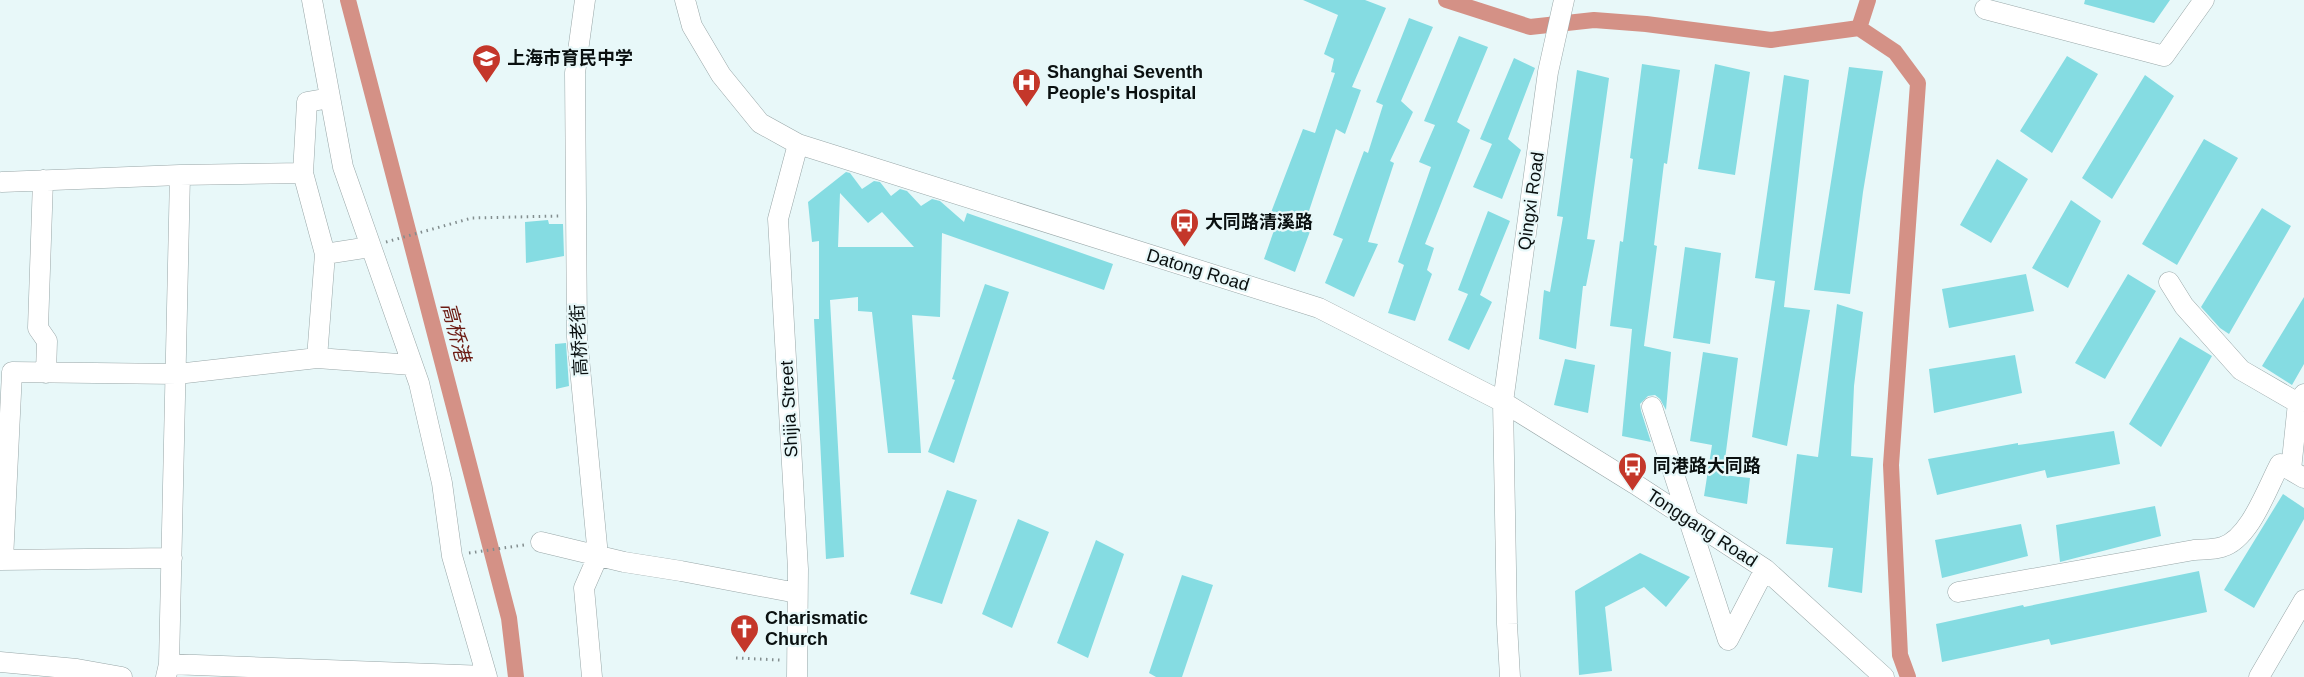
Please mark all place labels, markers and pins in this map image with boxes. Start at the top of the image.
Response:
school or university icon: 上海市育民中学 [470,42,502,84]
place label: 上海市育民中学 [507,48,633,68]
place label: Shanghai Seventh People's Hospital [1047,62,1203,103]
hospital icon: Shanghai Seventh People's Hospital [1010,66,1042,108]
bus stop icon: 大同路清溪路 [1168,206,1200,248]
place label: 大同路清溪路 [1205,212,1313,232]
bus stop icon: 同港路大同路 [1616,450,1648,492]
place label: 同港路大同路 [1653,456,1761,476]
place label: Charismatic Church [765,608,868,649]
church icon: Charismatic Church [728,612,760,654]

